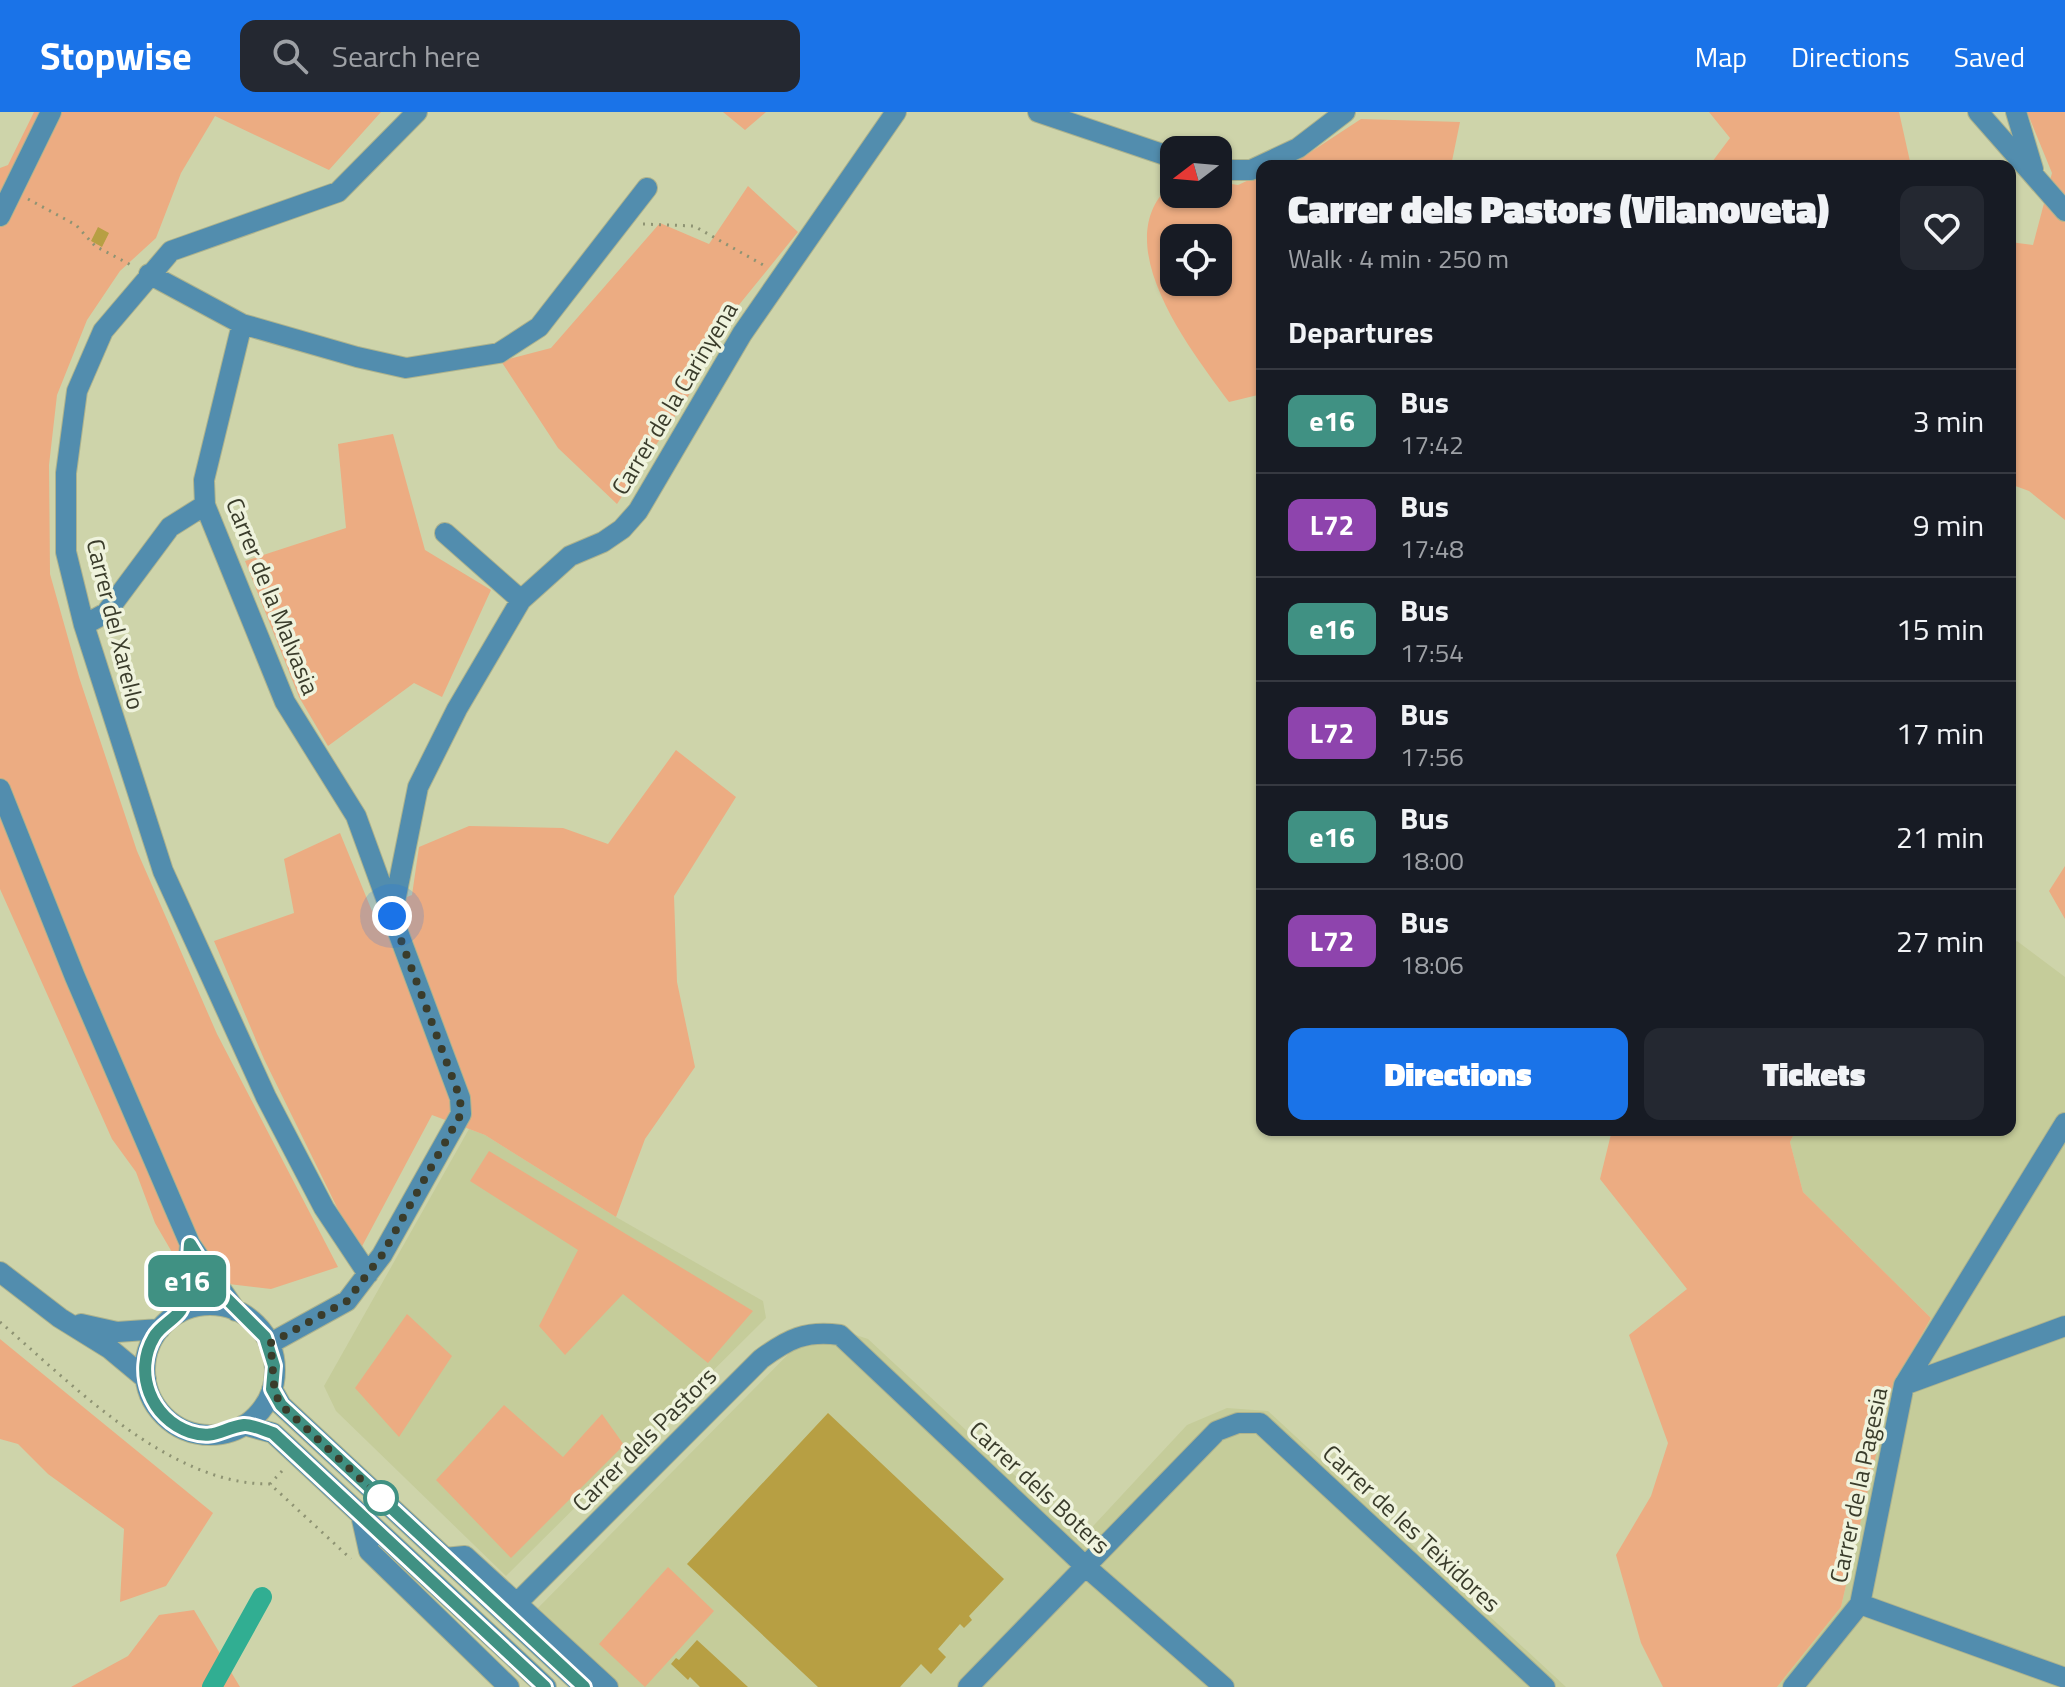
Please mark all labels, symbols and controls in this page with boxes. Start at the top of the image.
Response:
search box [240,20,800,92]
text: Stopwise [40,27,192,85]
text: Search here [332,33,480,79]
icon: search [268,34,312,78]
text: Map [1695,35,1747,78]
text: Directions [1791,35,1910,78]
text: Saved [1954,35,2025,78]
north arrow [1160,136,1232,208]
map controls [1160,136,1232,296]
text: Carrer dels Pastors (Vilanoveta) [1288,180,1829,238]
button: heart [1900,186,1984,270]
button: locate [1160,224,1232,296]
text: Walk · 4 min · 250 m [1288,239,1509,278]
street label: Carrer de la Carinyena [602,294,746,502]
text: Departures [1288,309,1433,355]
text: Bus [1400,379,1449,425]
text: 3 min [1913,398,1984,444]
text: e16 [1309,399,1355,442]
text: 17:42 [1400,425,1464,464]
text: Bus [1400,483,1449,529]
street label: Carrer de la Malvasia [217,492,329,700]
text: 9 min [1913,502,1984,548]
text: L72 [1310,503,1354,546]
text: 17:48 [1400,529,1464,568]
street label: Carrer del Xarel·lo [77,535,155,713]
text: Bus [1400,587,1449,633]
text: 15 min [1896,606,1984,652]
text: e16 [1309,607,1355,650]
text: 17:54 [1400,633,1464,672]
text: Bus [1400,691,1449,737]
text: 17 min [1896,710,1984,756]
text: L72 [1310,711,1354,754]
text: 17:56 [1400,737,1464,776]
text: Bus [1400,795,1449,841]
text: 21 min [1896,814,1984,860]
text: e16 [1309,815,1355,858]
text: 18:00 [1400,841,1464,880]
your location [372,896,412,936]
text: Bus [1400,899,1449,945]
text: 27 min [1896,918,1984,964]
text: L72 [1310,919,1354,962]
text: 18:06 [1400,945,1464,984]
button: Directions [1288,1028,1628,1120]
button: Tickets [1644,1028,1984,1120]
line badge: e16 [141,1255,233,1307]
text: e16 [164,1259,210,1302]
street label: Carrer dels Pastors [563,1358,725,1520]
street label: Carrer de la Pagesia [1820,1384,1896,1586]
street label: Carrer dels Boters [961,1412,1119,1562]
street label: Carrer de les Teixidores [1315,1436,1509,1620]
unlabelled marker [364,1481,398,1515]

